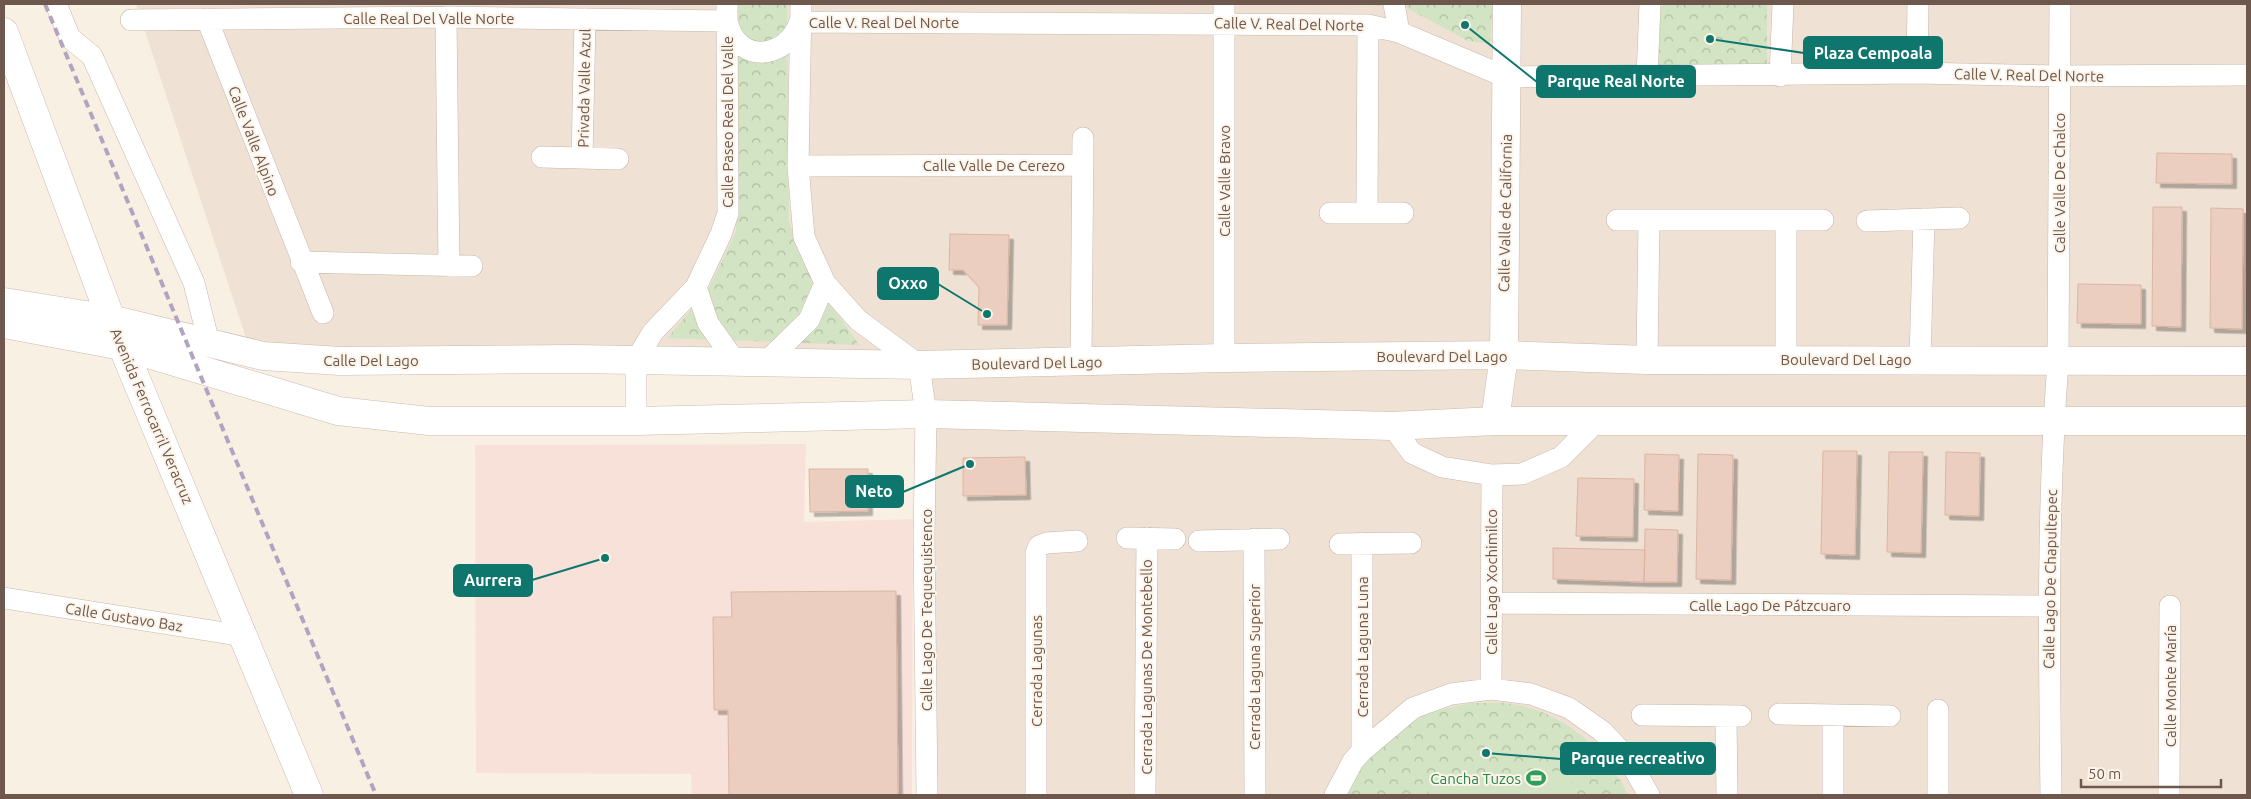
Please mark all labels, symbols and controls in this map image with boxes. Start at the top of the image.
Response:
street label: Calle Real Del Valle Norte [343,10,515,27]
street label: Calle V. Real Del Norte [809,14,959,31]
street label: Calle V. Real Del Norte [1214,14,1364,34]
street label: Privada Valle Azul [574,28,594,148]
street label: Calle Paseo Real Del Valle [719,36,736,208]
callout: Plaza Cempoala [1804,37,1942,68]
text: Plaza Cempoala [1814,44,1932,62]
street label: Calle V. Real Del Norte [1954,65,2104,85]
callout: Parque Real Norte [1537,66,1695,97]
text: Parque Real Norte [1547,72,1685,90]
street label: Calle Valle Alpino [225,84,283,198]
street label: Calle Valle De Chalco [2051,113,2068,253]
street label: Calle Valle Bravo [1216,125,1233,237]
street label: Calle Valle de California [1495,134,1515,292]
street label: Calle Valle De Cerezo [923,157,1065,174]
callout: Oxxo [878,268,938,299]
text: Oxxo [888,274,928,292]
street label: Avenida Ferrocarril Veracruz [107,326,197,507]
street label: Boulevard Del Lago [1377,348,1507,365]
street label: Boulevard Del Lago [1781,351,1911,368]
street label: Calle Del Lago [323,352,419,369]
street label: Boulevard Del Lago [971,353,1103,373]
callout: Neto [846,476,903,507]
text: Neto [855,482,893,500]
street label: Calle Lago De Chapultepec [2040,489,2060,669]
street label: Calle Lago De Tequequistenco [918,509,935,711]
street label: Calle Lago Xochimilco [1483,509,1500,655]
street label: Cerrada Lagunas De Montebello [1138,559,1155,775]
callout: Aurrera [454,565,532,596]
text: Aurrera [464,571,522,589]
street label: Cerrada Laguna Luna [1354,576,1371,718]
street label: Cerrada Laguna Superior [1246,584,1263,750]
street label: Calle Lago De Pátzcuaro [1689,597,1851,614]
street label: Calle Gustavo Baz [64,599,184,635]
street label: Cerrada Lagunas [1028,615,1045,727]
street label: Calle Monte María [2162,625,2179,747]
callout: Parque recreativo [1561,743,1715,774]
text: Parque recreativo [1571,749,1705,767]
scale bar [2081,756,2221,788]
text: 50 m [2088,765,2121,782]
sports icon: Cancha Tuzos [1525,767,1547,789]
place label: Cancha Tuzos [1430,770,1521,787]

